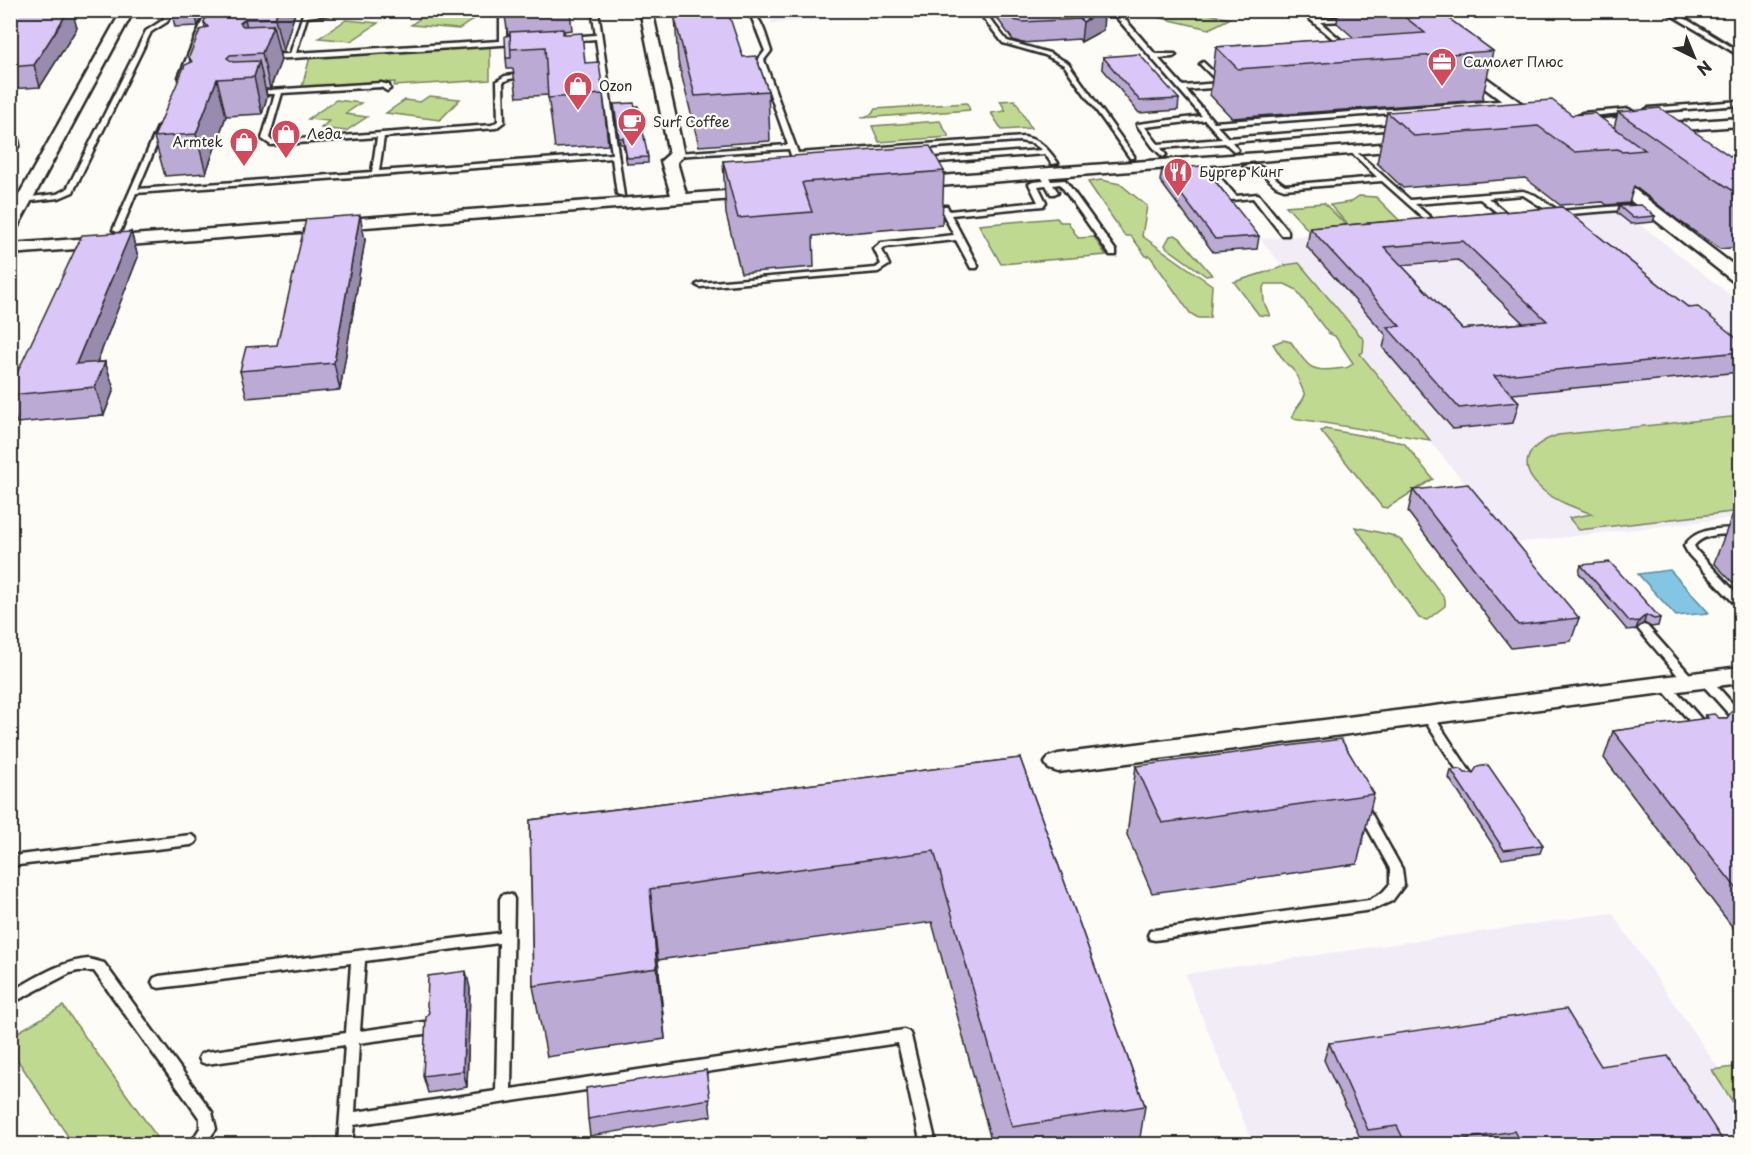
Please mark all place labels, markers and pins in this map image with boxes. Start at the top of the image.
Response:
office icon: Самолет Плюс [1426,46,1458,88]
place label: Самолет Плюс [1463,51,1564,72]
shop icon: Ozon [562,70,594,112]
place label: Ozon [599,75,632,96]
cafe icon: Surf Coffee [616,106,648,148]
place label: Surf Coffee [653,111,730,132]
shop icon: Леда [270,118,302,160]
place label: Леда [307,123,342,144]
shop icon: Armtek [228,126,260,168]
place label: Armtek [173,131,223,152]
restaurant icon: Бургер Кинг [1162,156,1194,198]
place label: Бургер Кинг [1199,161,1284,182]

